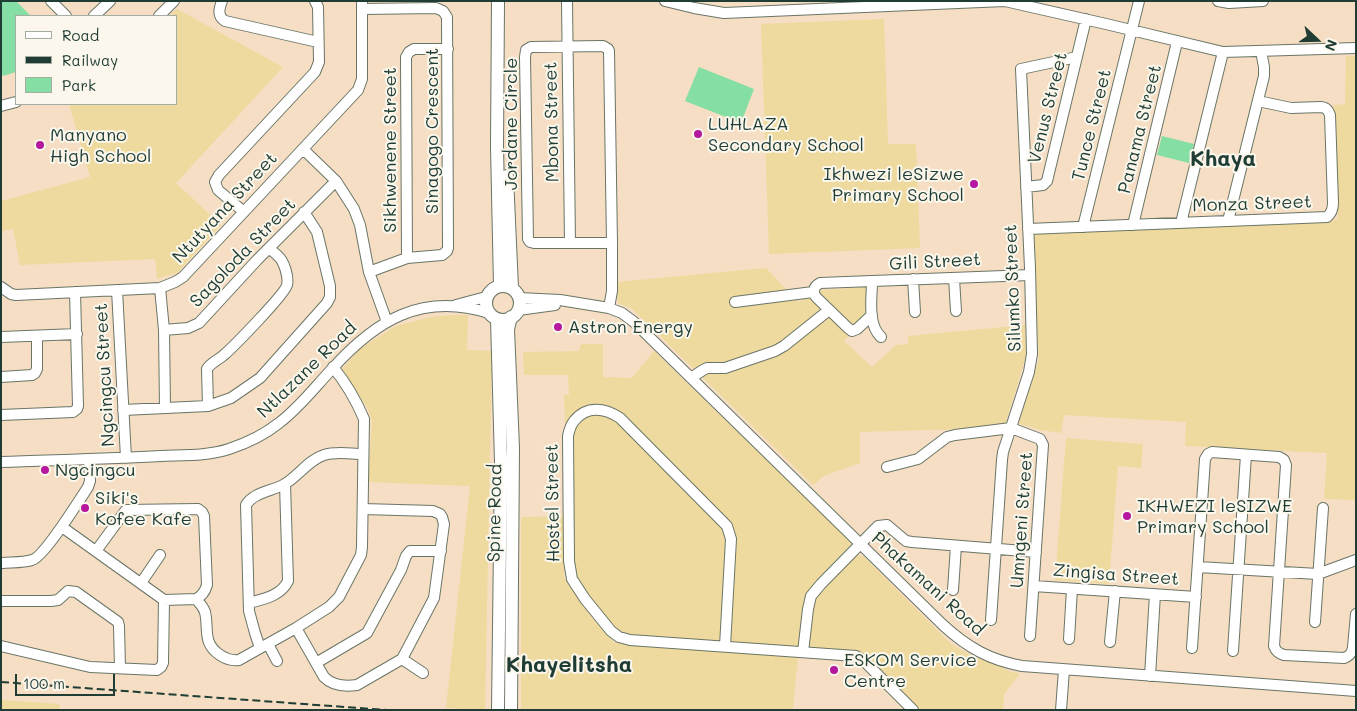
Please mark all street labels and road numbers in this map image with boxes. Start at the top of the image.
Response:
street label: Sinagogo Crescent [421,48,443,214]
street label: Venus Street [1024,50,1072,166]
street label: Jordane Circle [500,58,522,190]
street label: Mbona Street [540,61,564,183]
street label: Panama Street [1114,62,1166,196]
street label: Sikhwenene Street [379,67,401,233]
street label: Tunce Street [1068,67,1116,183]
street label: Ntutyana Street [168,148,282,268]
street label: Monza Street [1192,191,1312,217]
street label: Sagoloda Street [185,194,301,312]
street label: Silumko Street [1000,224,1026,352]
street label: Gili Street [889,249,981,275]
street label: Ngcingcu Street [90,303,120,447]
street label: Ntlazane Road [253,317,361,423]
street label: Hostel Street [541,443,565,563]
street label: Umngeni Street [1006,451,1038,589]
street label: Spine Road [483,464,507,562]
street label: Phakamani Road [867,528,989,640]
street label: Zingisa Street [1052,560,1180,590]

